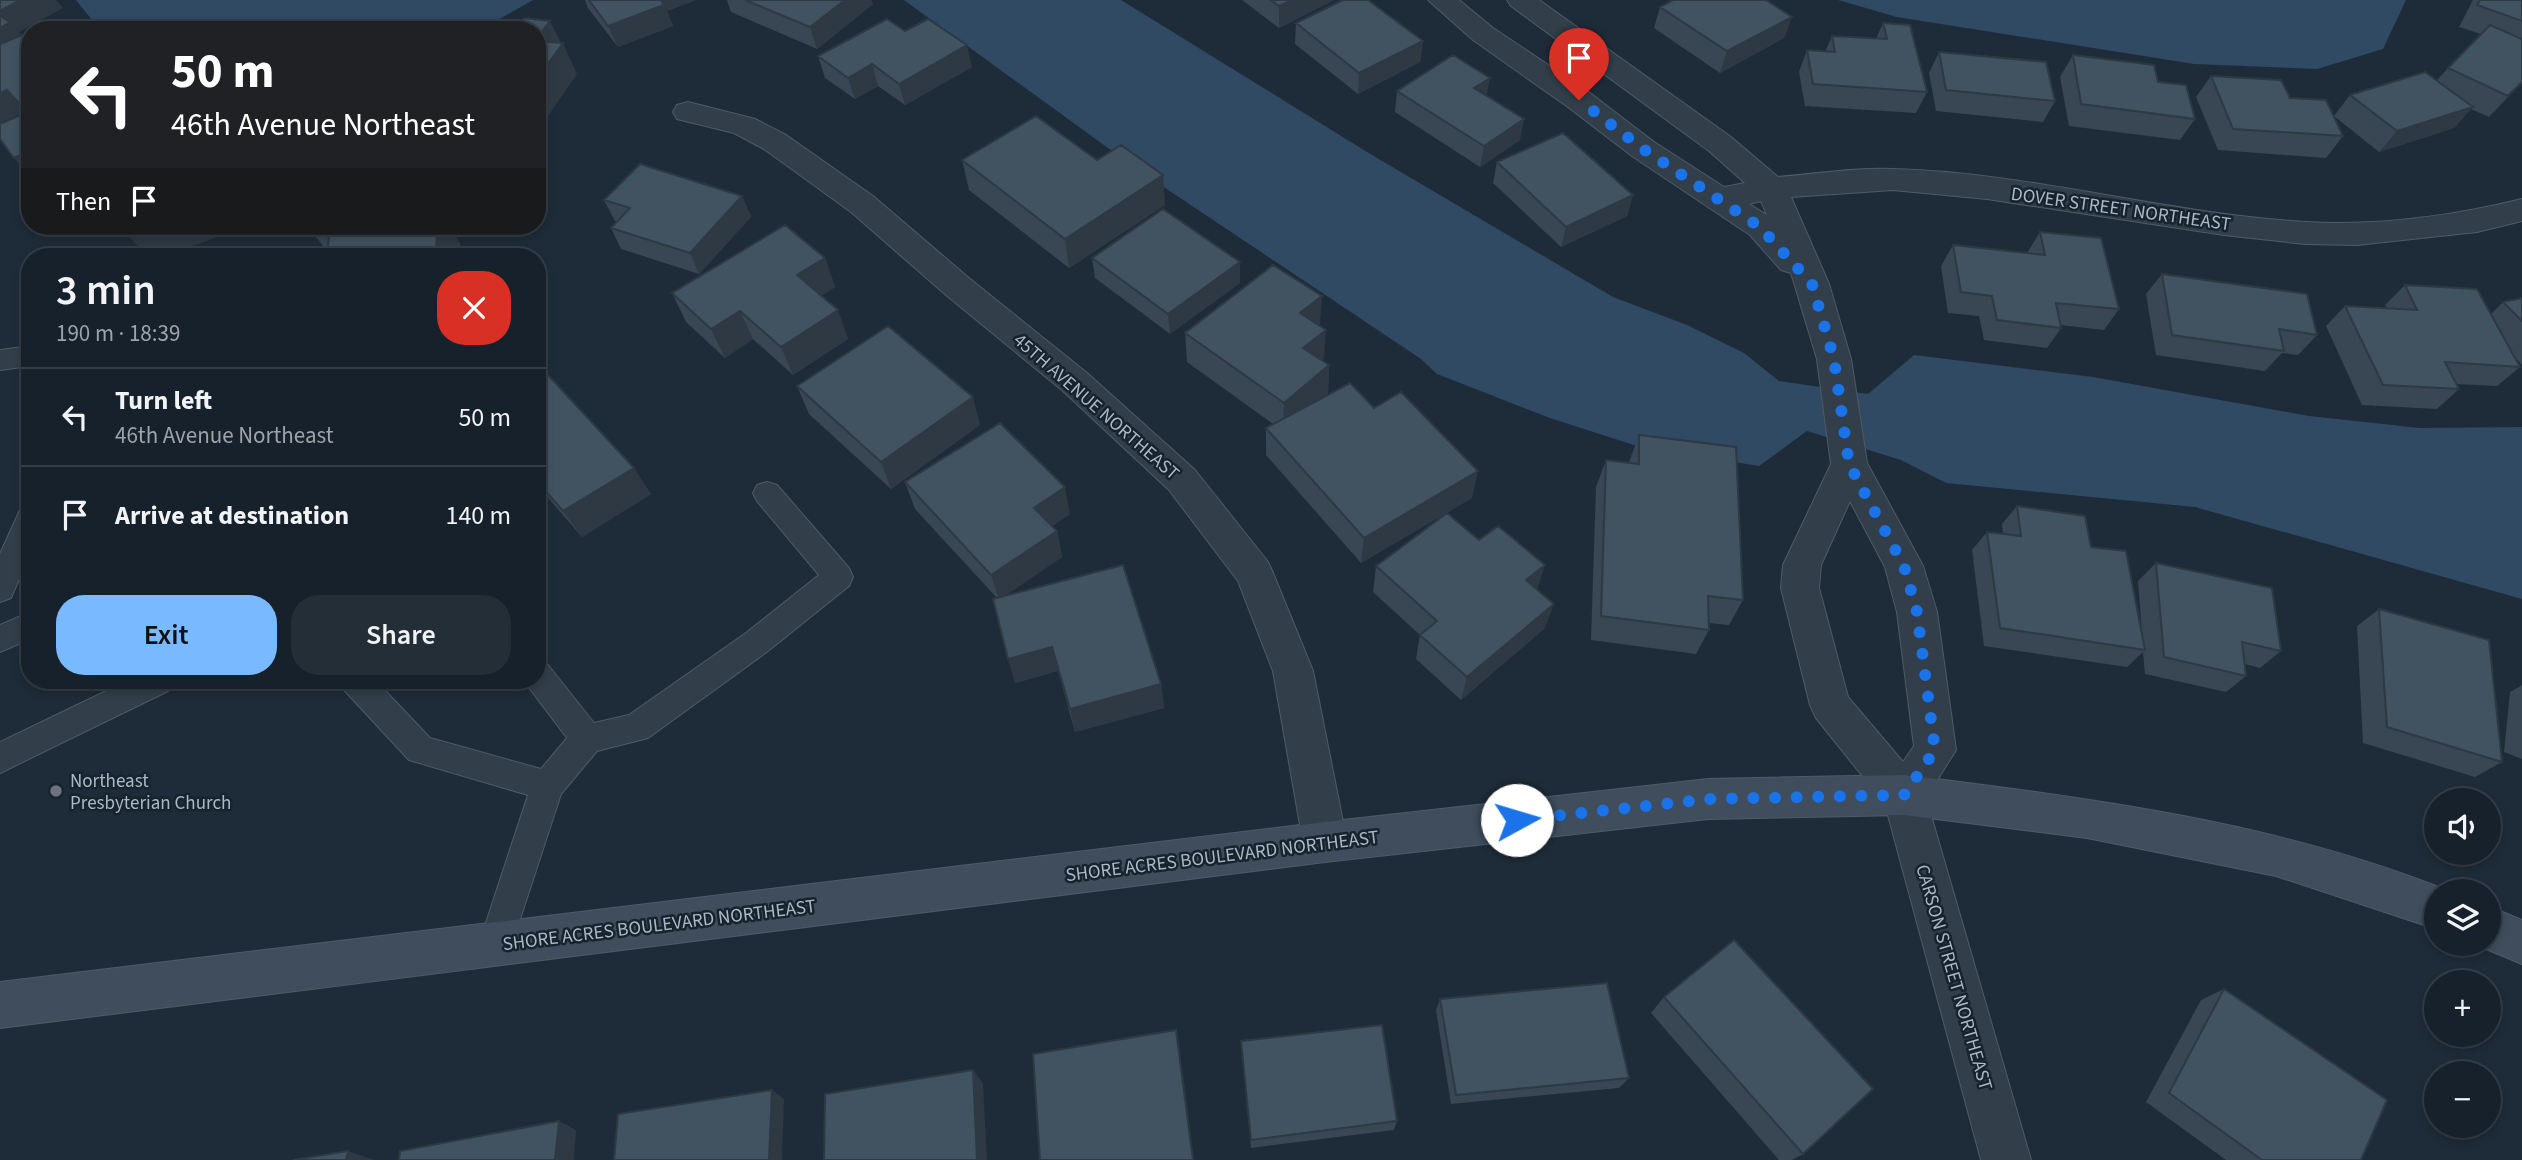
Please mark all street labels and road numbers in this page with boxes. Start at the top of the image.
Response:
street label: DOVER STREET NORTHEAST [2009,181,2232,238]
street label: 45TH AVENUE NORTHEAST [1007,327,1185,487]
street label: SHORE ACRES BOULEVARD NORTHEAST [1064,824,1380,889]
street label: CARSON STREET NORTHEAST [1908,861,1999,1093]
street label: SHORE ACRES BOULEVARD NORTHEAST [501,893,817,958]

